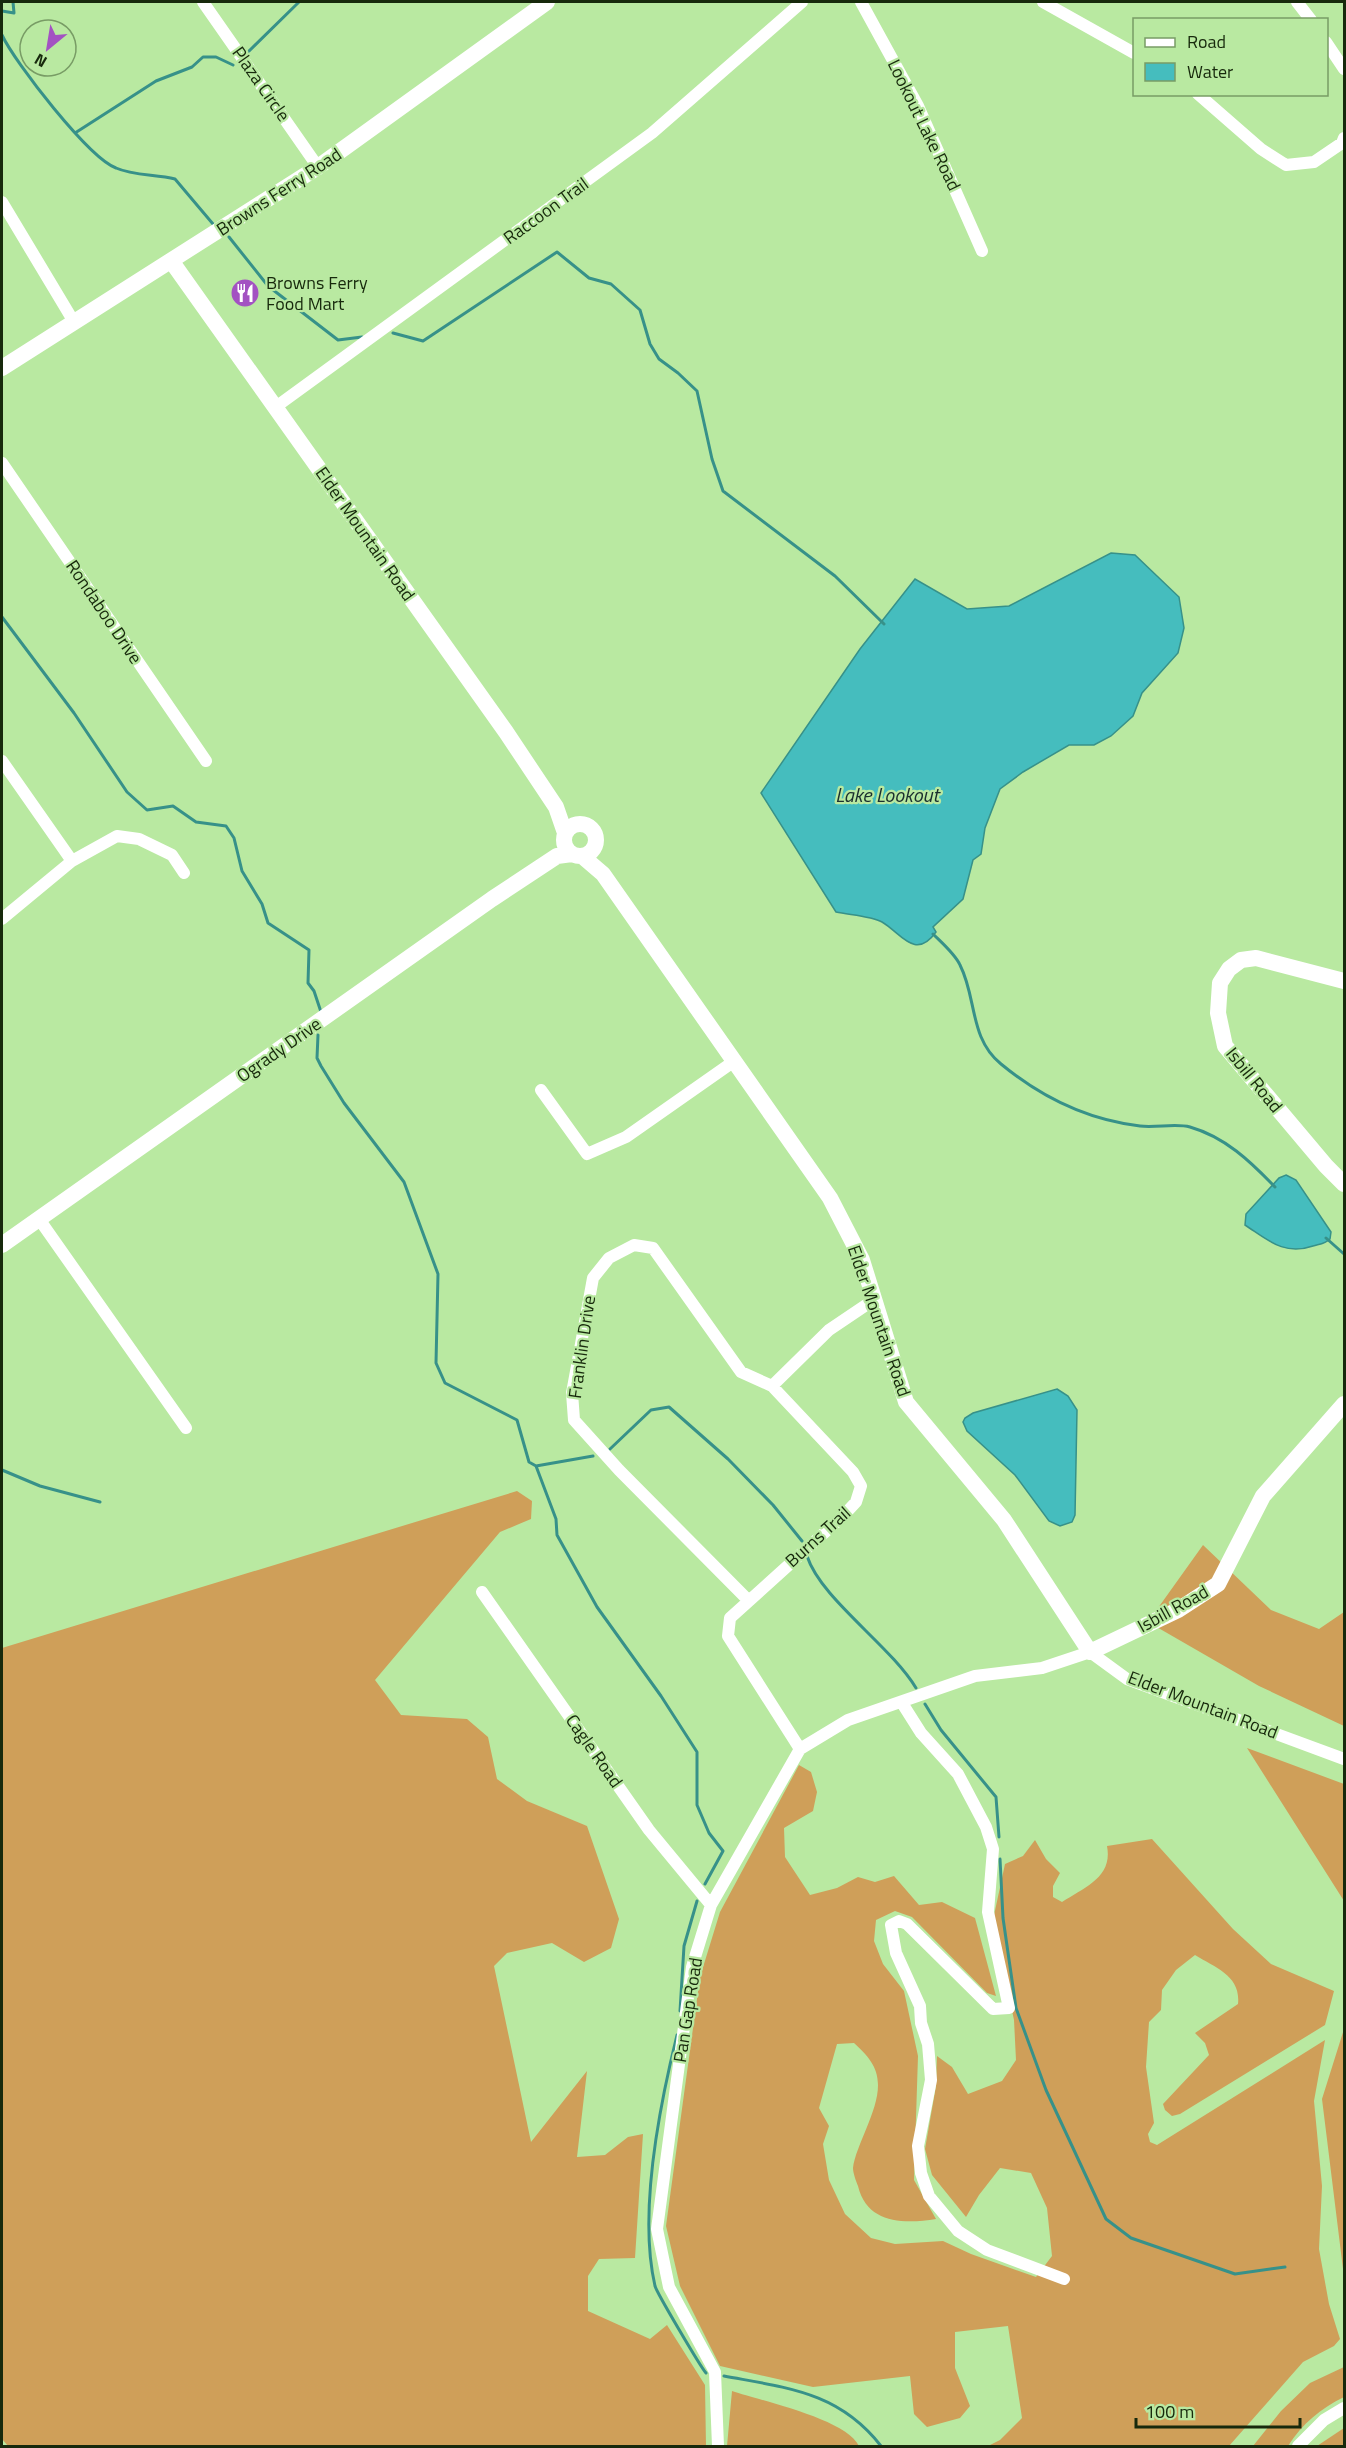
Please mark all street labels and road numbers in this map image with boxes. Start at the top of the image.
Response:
street label: Plaza Circle [226,41,297,127]
street label: Lookout Lake Road [881,54,968,195]
street label: Browns Ferry Road [211,141,347,242]
street label: Raccoon Trail [498,170,594,251]
street label: Elder Mountain Road [309,461,422,606]
street label: Rondaboo Drive [60,554,149,669]
street label: Ogrady Drive [231,1010,327,1089]
street label: Isbill Road [1220,1041,1289,1118]
street label: Elder Mountain Road [841,1242,918,1400]
street label: Franklin Drive [561,1294,602,1400]
street label: Burns Trail [779,1500,856,1573]
street label: Isbill Road [1132,1578,1213,1639]
street label: Elder Mountain Road [1124,1664,1282,1746]
street label: Cagle Road [559,1708,630,1793]
street label: Pan Gap Road [666,1956,709,2064]

